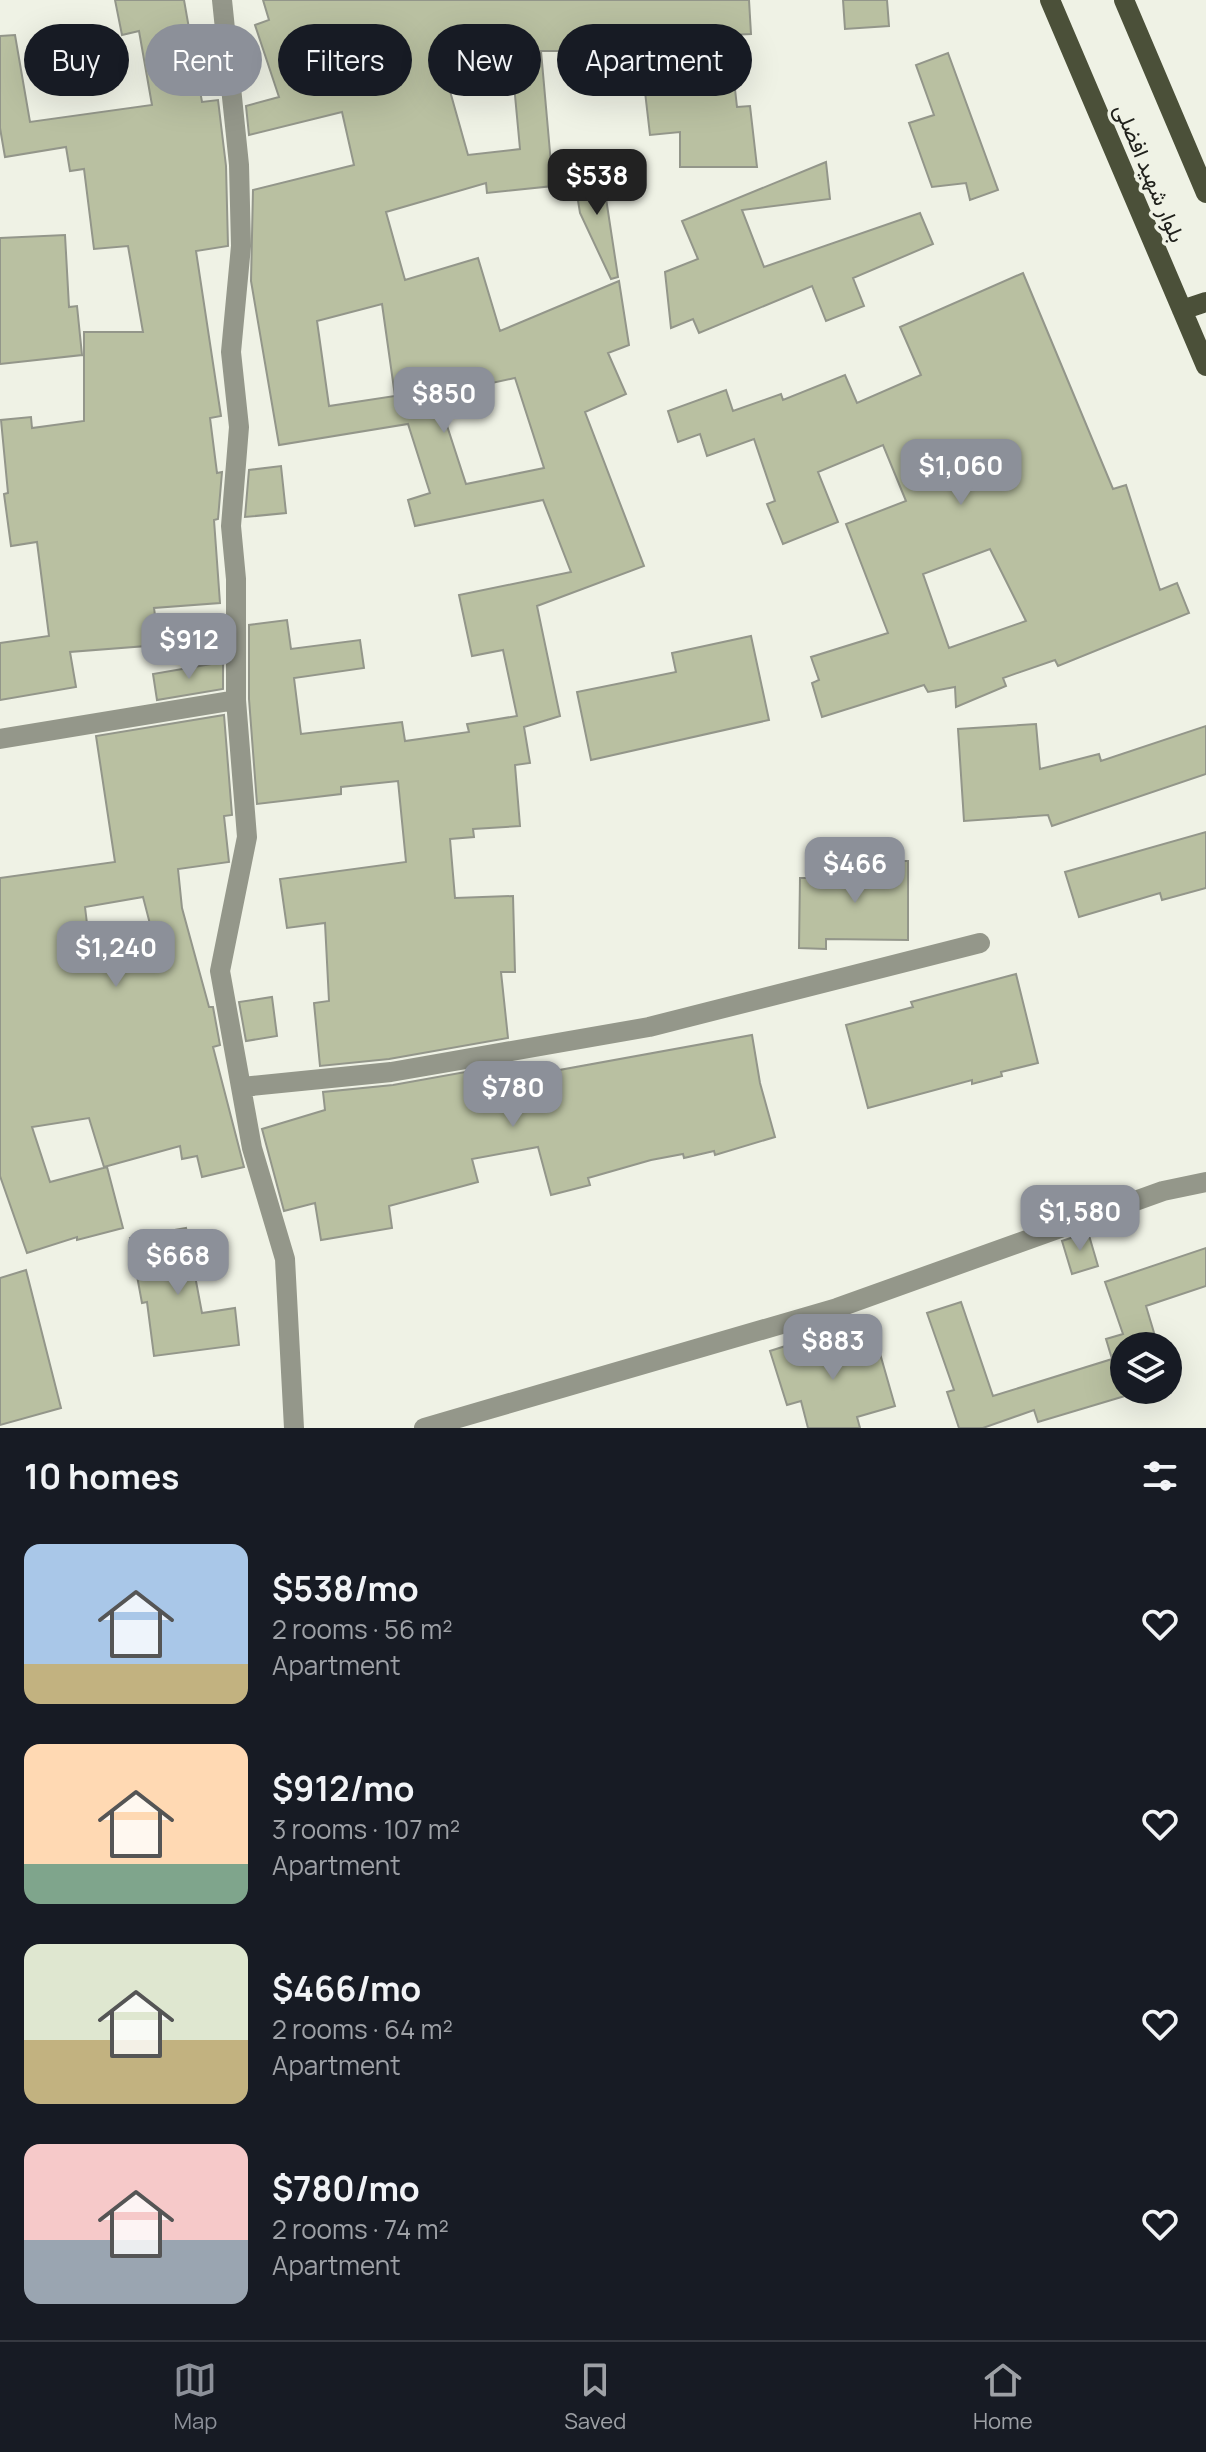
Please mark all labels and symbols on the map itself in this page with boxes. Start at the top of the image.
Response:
street label: بلوار شهید افضلی [1107,99,1193,247]
pin: $538 [550,149,644,217]
pin: $850 [397,367,491,435]
pin: $1,060 [896,439,1026,507]
pin: $912 [142,613,236,681]
pin: $466 [808,837,902,905]
pin: $1,240 [51,921,181,989]
pin: $780 [466,1061,560,1129]
pin: $1,580 [1015,1185,1145,1253]
pin: $668 [131,1229,225,1297]
pin: $883 [786,1314,880,1382]

